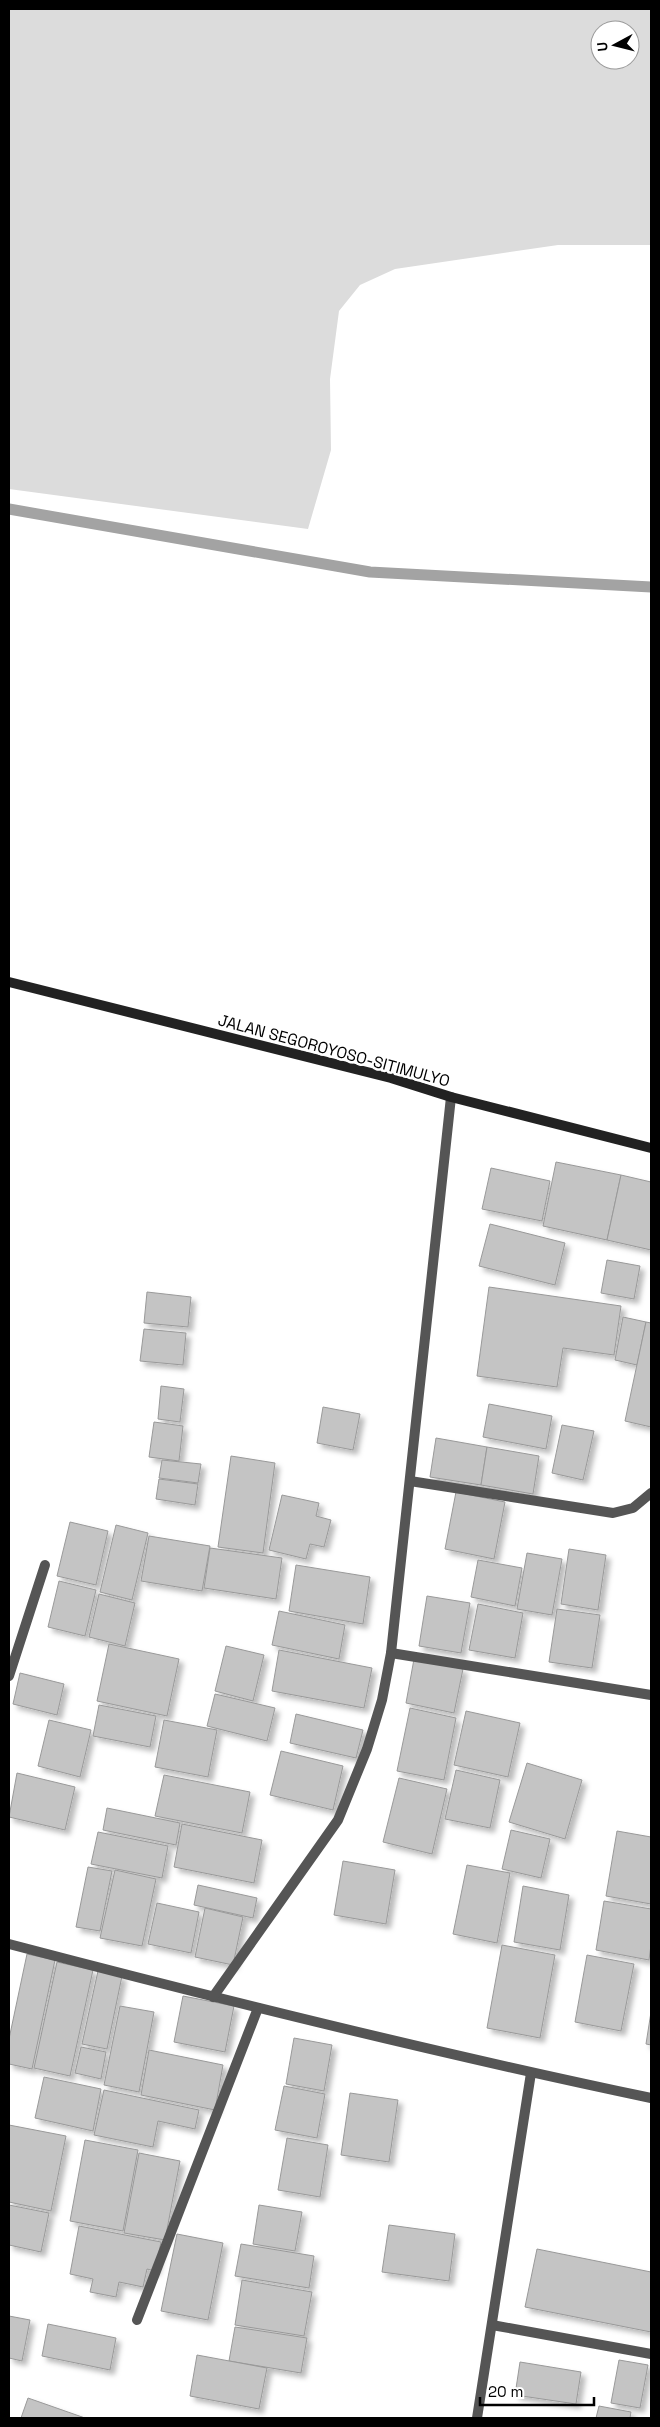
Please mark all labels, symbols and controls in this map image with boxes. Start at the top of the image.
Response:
north arrow [590,20,640,70]
text: U [593,41,612,52]
street label: JALAN SEGOROYOSO-SITIMULYO [216,1009,452,1092]
scale bar [480,2374,594,2406]
text: 20 m [488,2382,523,2401]

